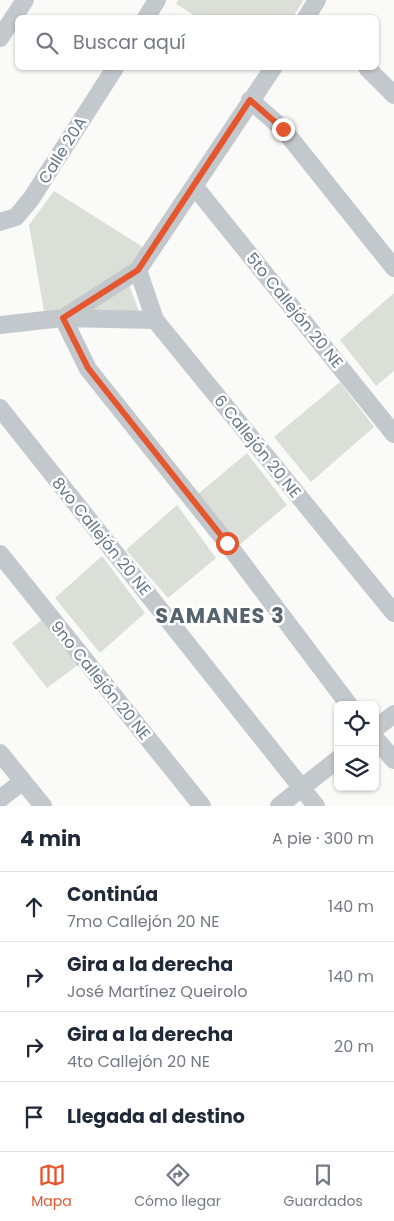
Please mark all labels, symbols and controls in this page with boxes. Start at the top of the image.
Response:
search box [15,15,379,70]
icon: search [33,29,61,57]
text: Buscar aquí [73,29,186,56]
street label: Calle 20A [33,112,92,188]
route end [272,118,295,141]
street label: 5to Callejón 20 NE [241,247,349,373]
street label: 6 Callejón 20 NE [209,390,307,503]
street label: 8vo Callejón 20 NE [47,472,157,600]
route start [216,532,239,555]
district label: SAMANES 3 [155,601,285,630]
street label: 9no Callejón 20 NE [45,616,156,745]
map controls [334,701,379,791]
button: locate [334,701,379,746]
button: layers [334,746,379,791]
text: 4 min [20,824,81,853]
text: A pie · 300 m [272,827,374,850]
text: Continúa [67,881,158,908]
icon: ahead [20,893,48,921]
text: 140 m [328,895,374,918]
text: 7mo Callejón 20 NE [67,910,219,933]
text: Gira a la derecha [67,951,233,978]
icon: right [20,963,48,991]
text: 140 m [328,965,374,988]
text: José Martínez Queirolo [67,980,247,1003]
text: Gira a la derecha [67,1021,233,1048]
icon: right [20,1033,48,1061]
text: 20 m [334,1035,374,1058]
text: 4to Callejón 20 NE [67,1050,210,1073]
icon: arrive [20,1103,48,1131]
text: Llegada al destino [67,1103,245,1130]
tab: Mapa [31,1161,72,1212]
tab: Cómo llegar [134,1161,221,1212]
tab: Guardados [284,1161,363,1212]

